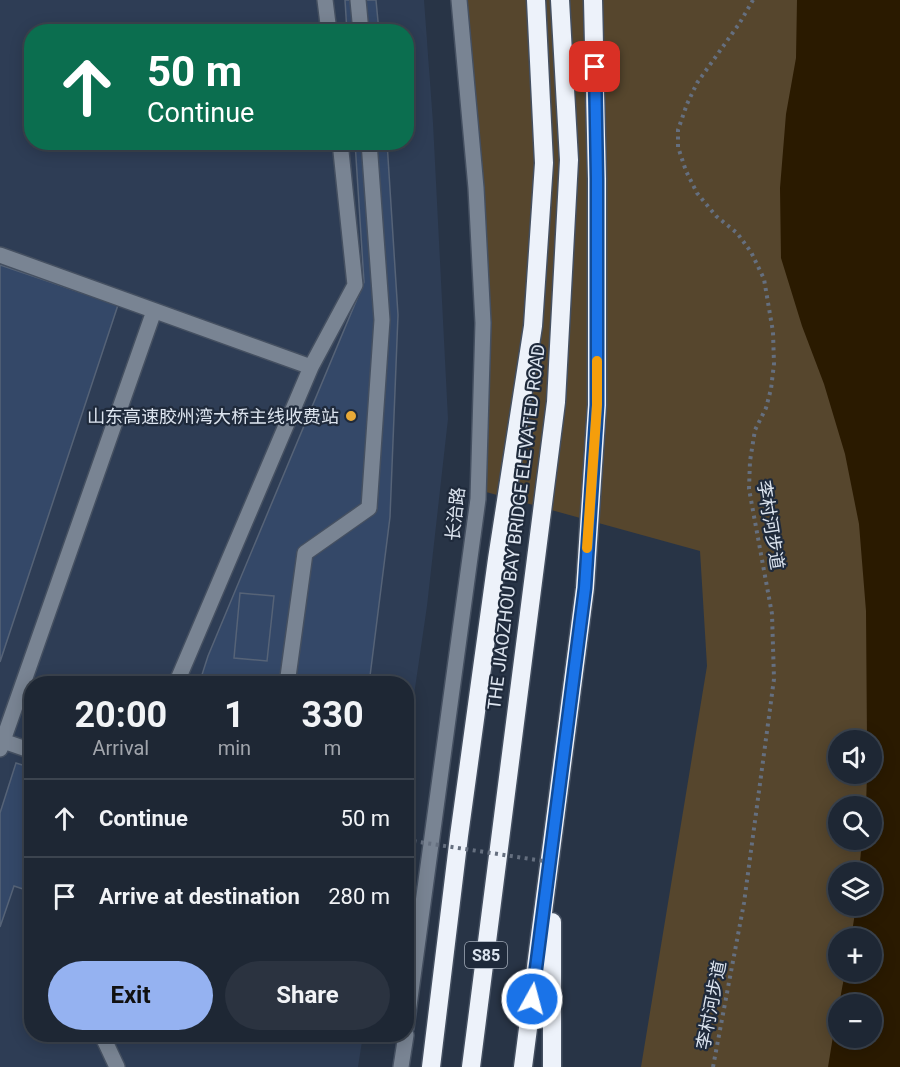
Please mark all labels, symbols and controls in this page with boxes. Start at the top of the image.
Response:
pin [569,41,620,92]
text: 50 m [147,47,242,96]
icon: ahead [48,48,126,126]
icon: arrive [578,50,611,83]
text: Continue [147,97,254,129]
street label: THE JIAOZHOU BAY BRIDGE ELEVATED ROAD [483,343,549,711]
place label: 山东高速胶州湾大桥主线收费站 [87,406,339,427]
marker: 山东高速胶州湾大桥主线收费站 [344,409,358,423]
street label: 李村河步道 [754,479,788,571]
street label: 长治路 [442,486,468,542]
text: 20:00 [74,694,167,736]
text: 1 [224,694,245,736]
text: 330 [302,694,364,736]
map controls [828,730,882,1048]
button: sound [828,730,882,784]
text: Arrival [92,736,149,760]
text: min [218,736,251,760]
text: m [324,736,341,760]
button: search [828,796,882,850]
icon: ahead [48,802,81,835]
text: Continue [99,806,188,831]
text: 50 m [341,806,390,831]
button: layers [828,862,882,916]
icon: arrive [48,880,81,913]
text: Arrive at destination [99,884,300,909]
text: 280 m [328,884,390,909]
button: + [828,928,882,982]
road number: S85 [465,942,507,968]
street label: 李村河步道 [692,959,730,1051]
button: Exit [48,961,213,1030]
button: Share [225,961,390,1030]
position arrow [500,967,564,1031]
button: − [828,994,882,1048]

